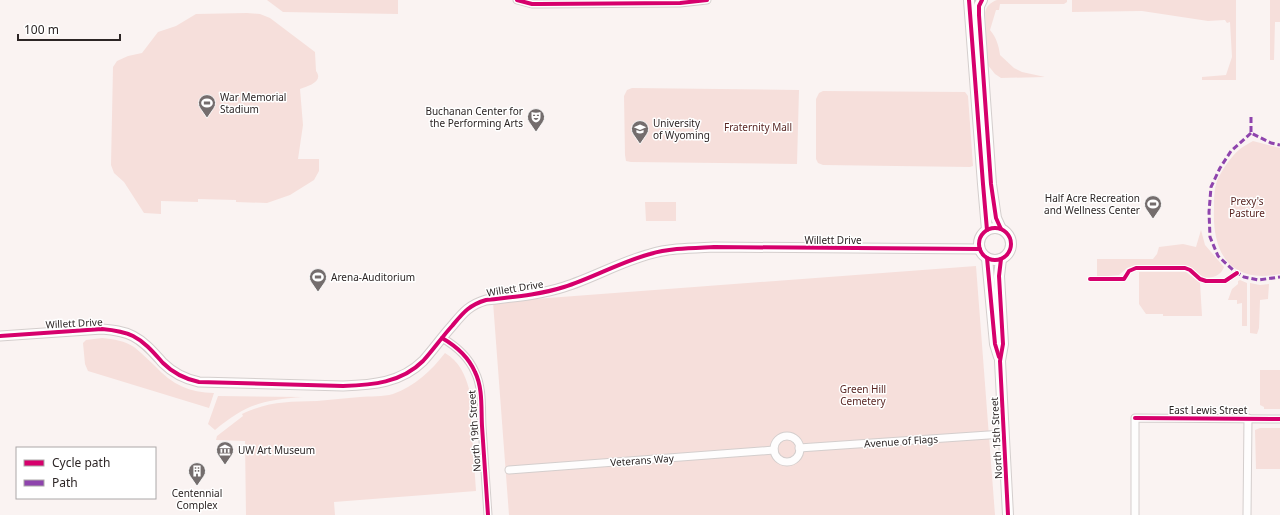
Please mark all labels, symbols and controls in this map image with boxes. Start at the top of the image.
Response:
scale bar [18,16,120,42]
text: 100 m [24,21,59,38]
place label: War Memorial Stadium [220,90,286,116]
sports icon: War Memorial Stadium [197,93,217,118]
place label: Buchanan Center for the Performing Arts [425,104,523,130]
theatre icon: Buchanan Center for the Performing Arts [526,107,546,132]
place label: University of Wyoming [653,116,710,142]
school or university icon: University of Wyoming [630,119,650,144]
park label: Fraternity Mall [724,120,792,134]
place label: Half Acre Recreation and Wellness Center [1044,191,1140,217]
sports icon: Half Acre Recreation and Wellness Center [1143,194,1163,219]
park label: Prexy's Pasture [1229,194,1265,220]
street label: Willett Drive [804,233,862,247]
sports icon: Arena-Auditorium [308,267,328,292]
place label: Arena-Auditorium [331,270,415,284]
street label: Willett Drive [486,277,545,299]
street label: Willett Drive [45,314,103,331]
park label: Green Hill Cemetery [840,382,887,408]
street label: North 19th Street [464,389,484,472]
street label: North 15th Street [987,396,1005,479]
street label: East Lewis Street [1169,403,1248,417]
street label: Avenue of Flags [864,431,939,451]
museum icon: UW Art Museum [215,440,235,465]
place label: UW Art Museum [238,443,315,457]
legend [16,447,156,499]
street label: Veterans Way [610,451,675,469]
text: Cycle path [52,454,110,471]
building icon: Centennial Complex [187,461,207,486]
text: Path [52,474,78,491]
place label: Centennial Complex [172,486,222,512]

